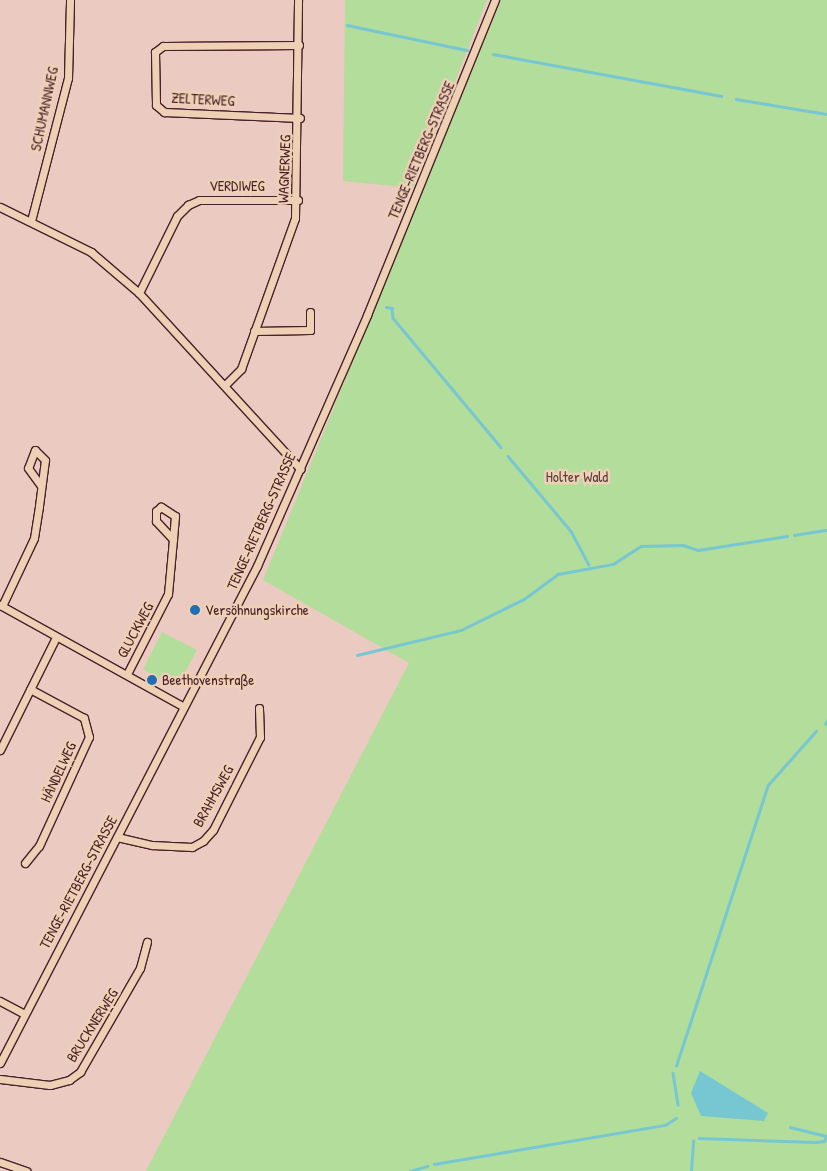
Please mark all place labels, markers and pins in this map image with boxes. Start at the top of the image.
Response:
place label: Versöhnungskirche [205,601,309,619]
marker: Versöhnungskirche [189,604,201,616]
place label: Beethovenstraße [162,671,254,689]
marker: Beethovenstraße [146,674,158,686]

